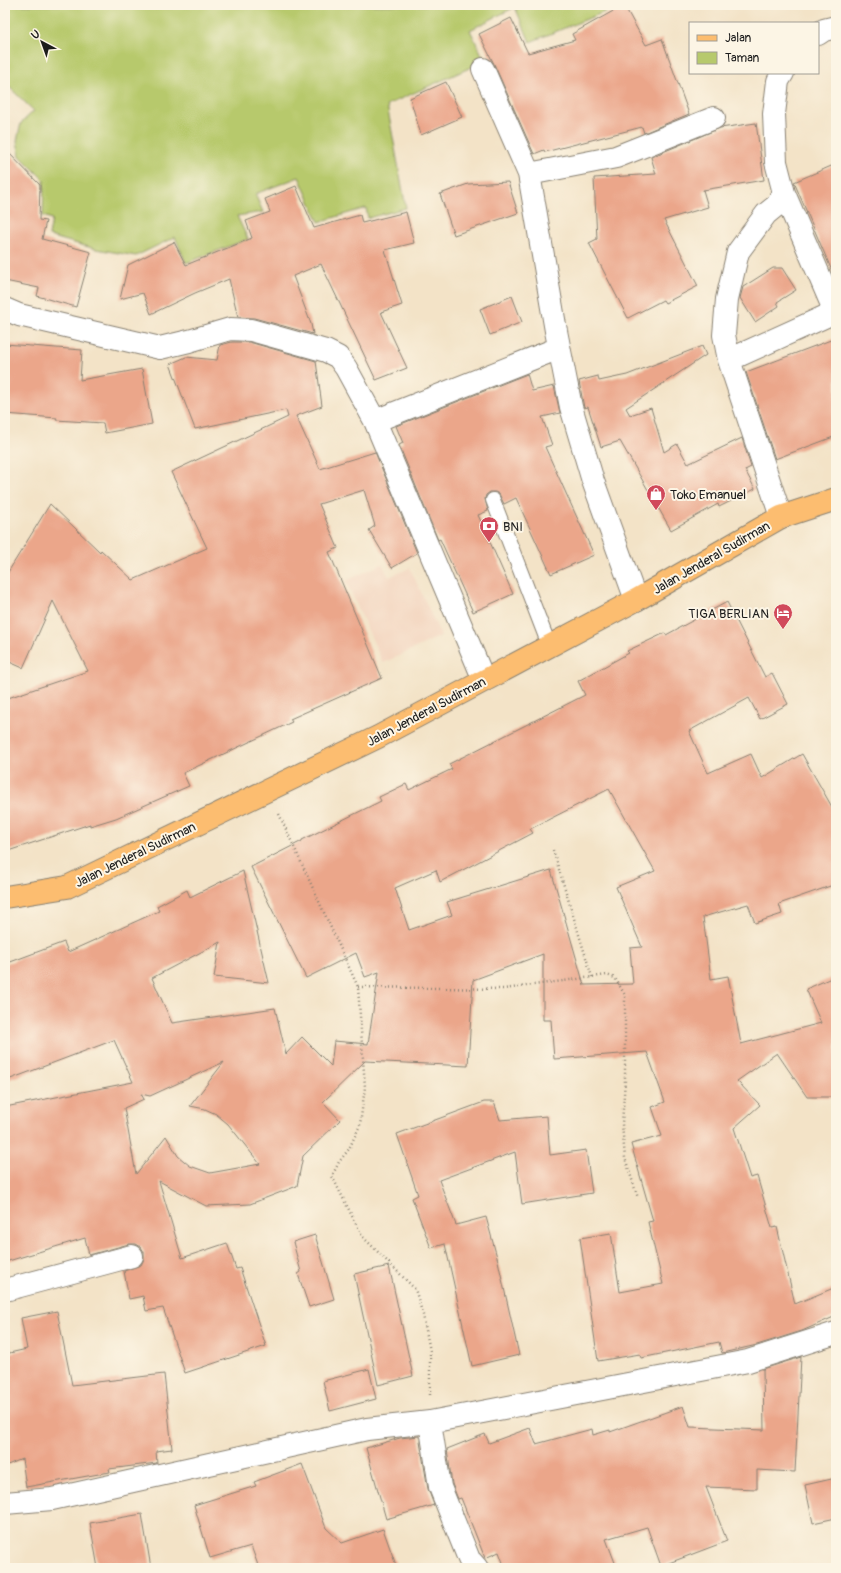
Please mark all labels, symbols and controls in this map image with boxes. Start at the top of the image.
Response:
north arrow [22,22,62,62]
legend [689,22,819,74]
text: U [29,28,43,42]
text: Jalan [725,31,751,46]
text: Taman [725,51,759,66]
shop icon: Toko Emanuel [645,483,667,511]
place label: Toko Emanuel [670,487,746,503]
bank icon: BNI [478,515,500,543]
street label: Jalan Jenderal Sudirman [650,518,773,598]
place label: BNI [503,519,523,535]
hotel icon: TIGA BERLIAN [772,602,794,630]
place label: TIGA BERLIAN [688,606,769,622]
street label: Jalan Jenderal Sudirman [364,674,489,750]
street label: Jalan Jenderal Sudirman [72,819,198,891]

